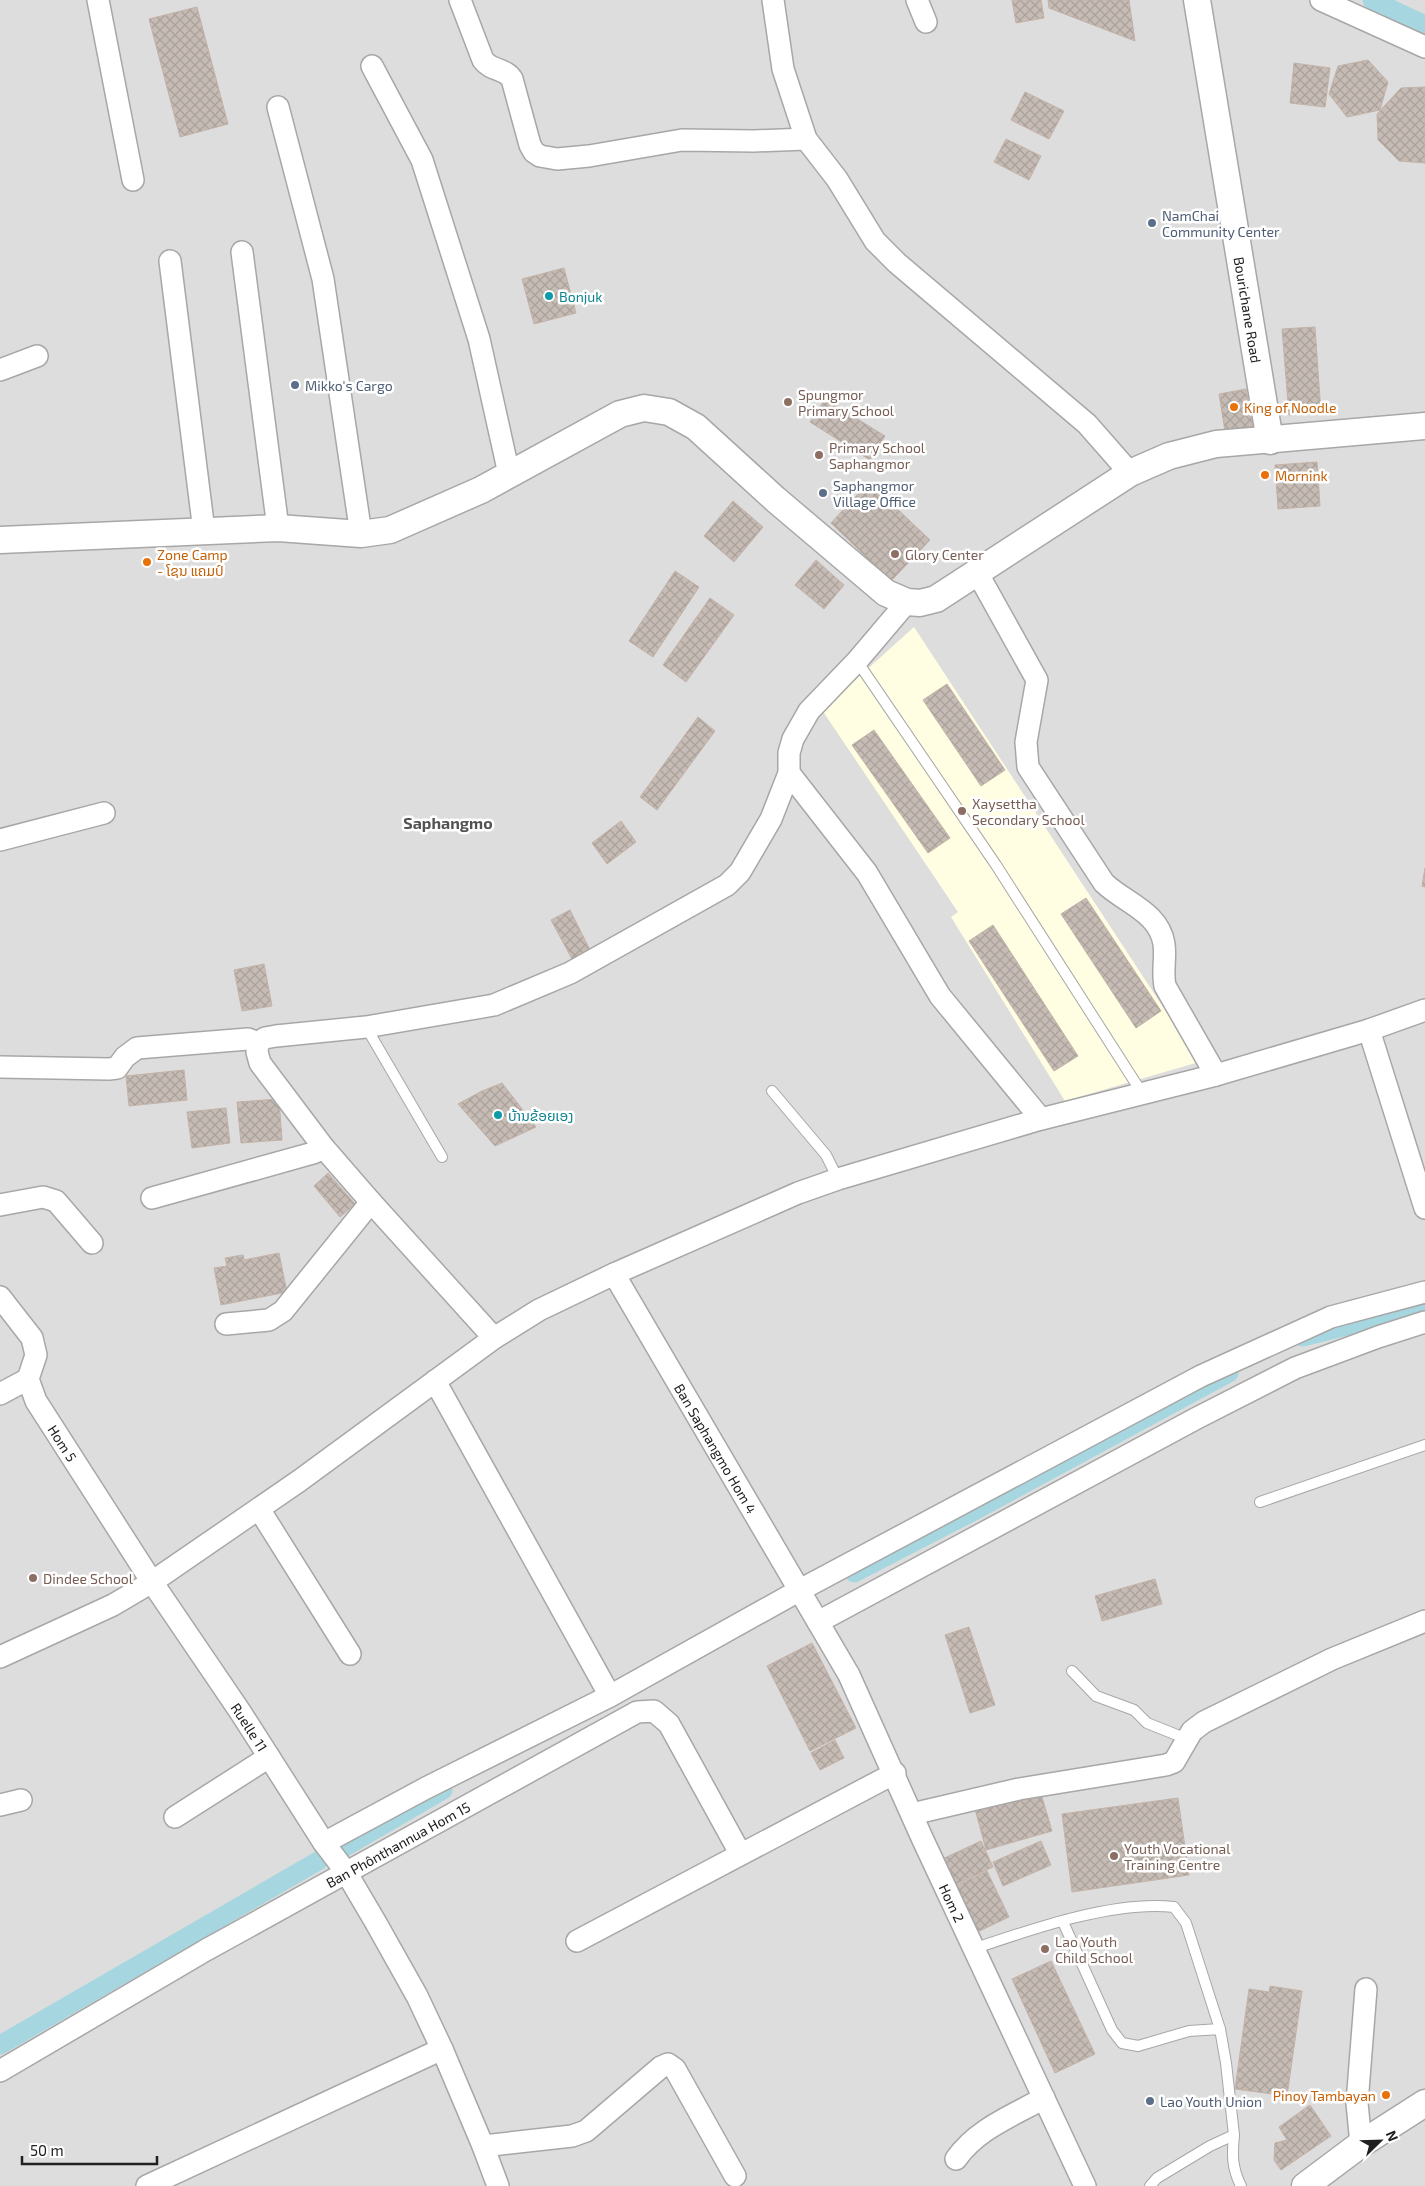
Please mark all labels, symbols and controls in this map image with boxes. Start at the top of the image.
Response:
place label: NamChai Community Center [1162,207,1280,240]
marker: NamChai Community Center [1146,217,1158,229]
street label: Bourichane Road [1231,255,1265,364]
place label: Bonjuk [559,288,602,305]
marker: Bonjuk [543,290,555,302]
place label: Mikko's Cargo [305,377,393,394]
marker: Mikko's Cargo [289,379,301,391]
place label: Spungmor Primary School [798,386,895,419]
marker: Spungmor Primary School [782,396,794,408]
place label: King of Noodle [1244,399,1336,416]
marker: King of Noodle [1228,401,1240,413]
place label: Primary School Saphangmor [829,439,926,472]
marker: Primary School Saphangmor [813,449,825,461]
place label: Mornink [1275,467,1328,484]
marker: Mornink [1259,469,1271,481]
place label: Saphangmor Village Office [833,477,916,510]
marker: Saphangmor Village Office [817,487,829,499]
place label: Zone Camp - ໂຊນ ແຄມປ໌ [157,546,228,579]
place label: Glory Center [905,546,984,563]
marker: Glory Center [889,548,901,560]
marker: Zone Camp - ໂຊນ ແຄມປ໌ [141,556,153,568]
place label: Xaysettha Secondary School [972,795,1085,828]
marker: Xaysettha Secondary School [956,805,968,817]
district label: Saphangmo [403,813,493,832]
place label: ບ້ານຂ້ອຍເອງ [508,1107,573,1124]
marker: ບ້ານຂ້ອຍເອງ [492,1109,504,1121]
street label: Ban Saphangmo Hom 4 [671,1380,761,1516]
street label: Hom 5 [45,1421,81,1464]
place label: Dindee School [43,1570,134,1587]
marker: Dindee School [27,1572,39,1584]
street label: Ruelle 11 [228,1699,272,1754]
street label: Ban Phônthannua Hom 15 [323,1797,473,1891]
place label: Youth Vocational Training Centre [1124,1840,1231,1873]
marker: Youth Vocational Training Centre [1108,1850,1120,1862]
street label: Hom 2 [936,1881,969,1925]
place label: Lao Youth Child School [1055,1933,1134,1966]
marker: Lao Youth Child School [1039,1943,1051,1955]
place label: Pinoy Tambayan [1273,2087,1376,2104]
marker: Pinoy Tambayan [1380,2089,1392,2101]
place label: Lao Youth Union [1160,2093,1262,2110]
marker: Lao Youth Union [1144,2095,1156,2107]
north arrow [1355,2116,1405,2166]
text: N [1383,2128,1402,2144]
scale bar [22,2134,158,2166]
text: 50 m [30,2141,64,2159]

